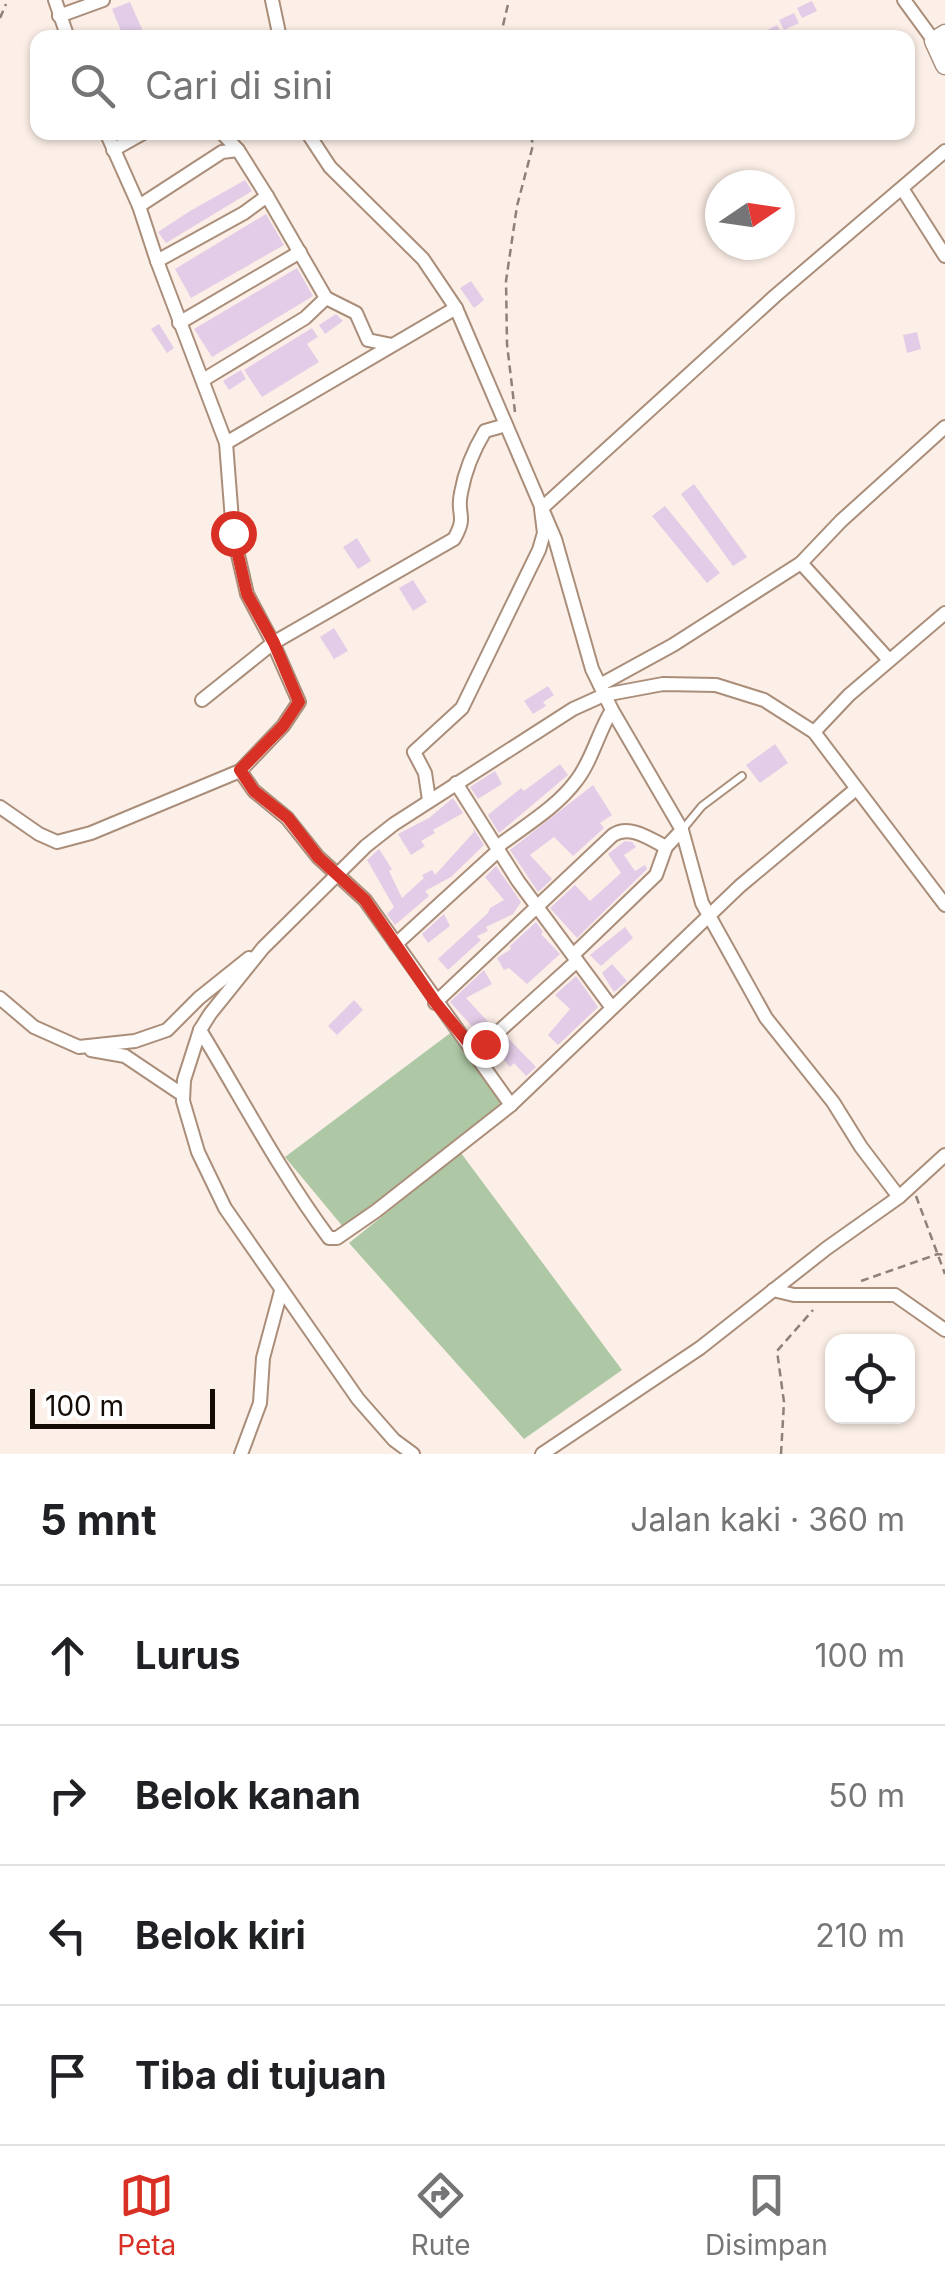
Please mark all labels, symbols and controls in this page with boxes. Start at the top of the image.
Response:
search box [30,30,915,140]
icon: search [65,58,120,113]
text: Cari di sini [145,62,333,108]
north arrow [705,170,795,260]
route start [211,511,257,557]
route end [463,1022,509,1068]
map controls [825,1334,915,1424]
button: locate [825,1334,915,1424]
scale bar [30,1384,215,1428]
text: 100 m [45,1389,124,1423]
text: 5 mnt [40,1494,157,1545]
text: Jalan kaki · 360 m [630,1500,905,1539]
icon: ahead [40,1628,95,1683]
text: Lurus [135,1632,241,1678]
text: 100 m [815,1636,905,1675]
icon: right [40,1768,95,1823]
text: Belok kanan [135,1772,361,1818]
text: 50 m [828,1776,905,1815]
icon: left [40,1908,95,1963]
text: Belok kiri [135,1912,306,1958]
text: 210 m [815,1916,905,1955]
icon: arrive [40,2048,95,2103]
text: Tiba di tujuan [135,2052,387,2098]
tab: Peta [117,2168,176,2262]
tab: Rute [411,2168,471,2262]
tab: Disimpan [705,2168,828,2262]

